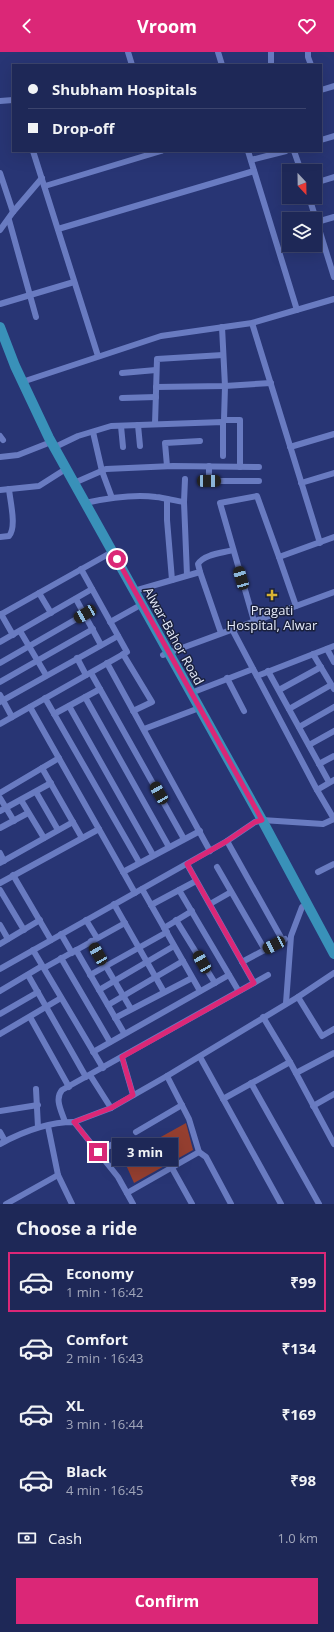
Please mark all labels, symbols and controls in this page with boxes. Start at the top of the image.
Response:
text: Vroom [137,14,197,38]
icon: back [16,15,38,37]
icon: heart [296,15,318,37]
text: Shubham Hospitals [52,79,197,99]
text: Drop-off [52,118,114,138]
north arrow [282,164,322,204]
map controls [282,164,322,252]
button: layers [282,212,322,252]
car [197,475,221,487]
route start [108,550,126,568]
car [232,565,250,591]
street label: Alwar-Bahor Road [140,584,208,688]
marker: Pragati Hospital, Alwar [266,589,278,601]
place label: Pragati Hospital, Alwar [227,601,318,634]
car [72,603,98,625]
car [148,780,170,806]
car [261,934,287,956]
car [87,941,109,967]
car [191,949,213,975]
callout: 3 min [112,1138,178,1166]
route end [89,1143,107,1161]
text: 3 min [127,1143,163,1161]
text: Choose a ride [16,1216,137,1240]
text: Economy [66,1263,134,1283]
icon: car [18,1264,54,1300]
text: ₹99 [290,1272,316,1292]
text: 1 min · 16:42 [66,1283,143,1301]
text: Comfort [66,1329,128,1349]
icon: car [18,1330,54,1366]
text: ₹134 [282,1338,316,1358]
text: 2 min · 16:43 [66,1349,143,1367]
text: XL [66,1395,84,1415]
icon: car [18,1396,54,1432]
text: ₹169 [282,1404,316,1424]
text: 3 min · 16:44 [66,1415,143,1433]
text: Black [66,1461,107,1481]
icon: car [18,1462,54,1498]
text: ₹98 [290,1470,316,1490]
text: 4 min · 16:45 [66,1481,143,1499]
icon: cash [16,1527,38,1549]
text: Cash [48,1528,82,1548]
text: 1.0 km [277,1529,318,1547]
button: Confirm [16,1578,318,1624]

